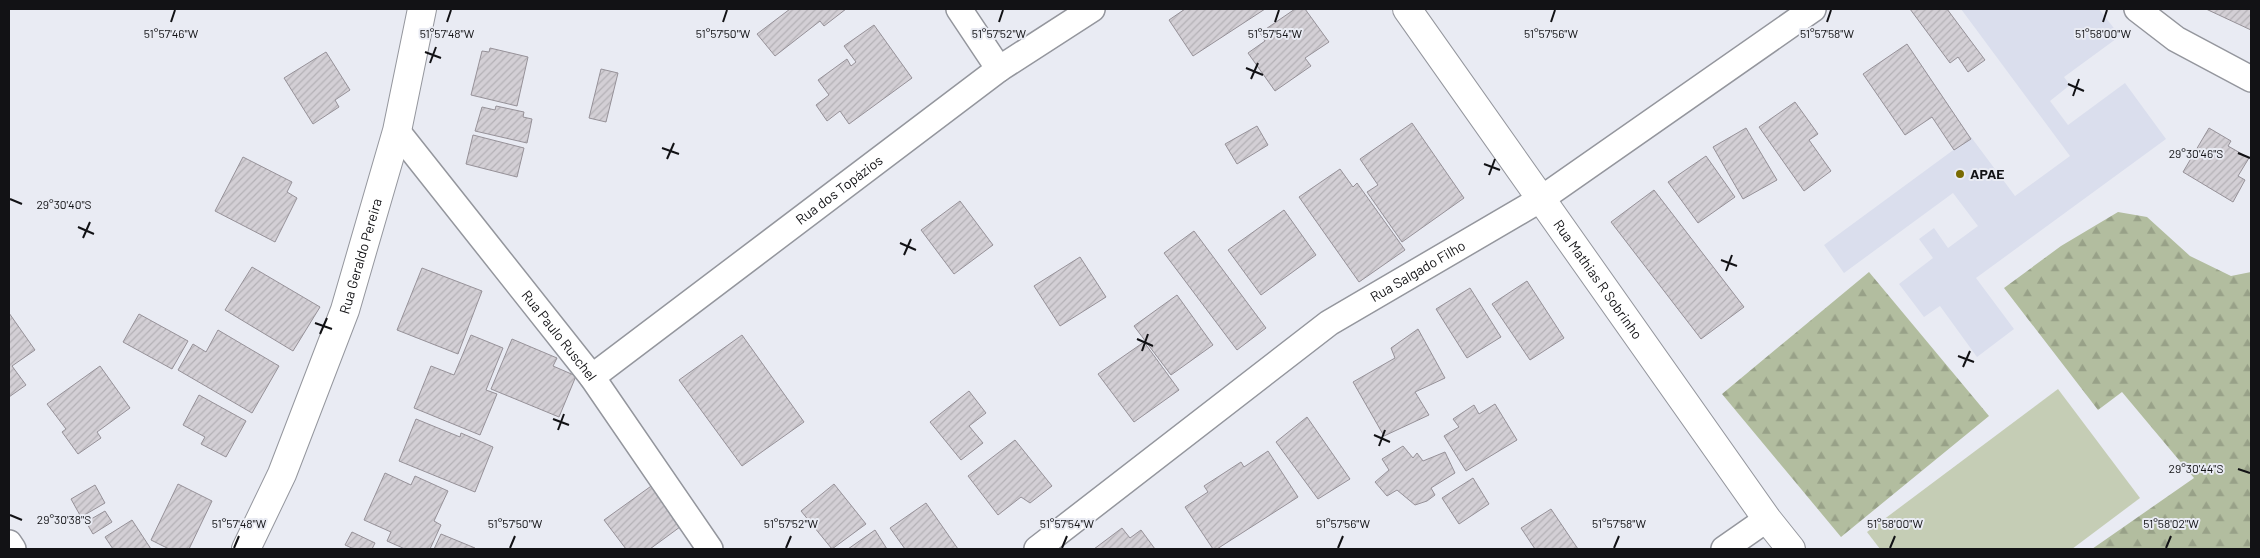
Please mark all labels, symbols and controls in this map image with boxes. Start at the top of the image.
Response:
text: 51°57'46"W [144,26,199,40]
text: 51°57'48"W [420,26,475,40]
text: 51°57'50"W [696,26,751,40]
text: 51°57'52"W [972,26,1027,40]
text: 51°57'54"W [1248,26,1303,40]
text: 51°57'56"W [1524,26,1578,40]
text: 51°57'58"W [1800,26,1855,40]
text: 51°58'00"W [2075,26,2131,40]
text: 29°30'46"S [2169,146,2223,160]
street label: Rua dos Topázios [792,151,886,228]
place label: APAE [1970,165,2005,182]
marker: APAE [1954,168,1966,180]
street label: Rua Geraldo Pereira [335,196,385,316]
text: 29°30'40"S [36,197,92,211]
street label: Rua Mathias R Sobrinho [1550,216,1646,342]
street label: Rua Salgado Filho [1367,236,1468,305]
street label: Rua Paulo Ruschel [518,286,601,384]
text: 29°30'44"S [2169,461,2223,475]
text: 29°30'38"S [37,512,91,526]
text: 51°57'48"W [212,516,267,530]
text: 51°57'50"W [488,516,543,530]
text: 51°57'52"W [764,516,819,530]
text: 51°57'54"W [1040,516,1095,530]
text: 51°57'56"W [1316,516,1370,530]
text: 51°57'58"W [1592,516,1647,530]
text: 51°58'00"W [1867,516,1923,530]
text: 51°58'02"W [2143,516,2199,530]

